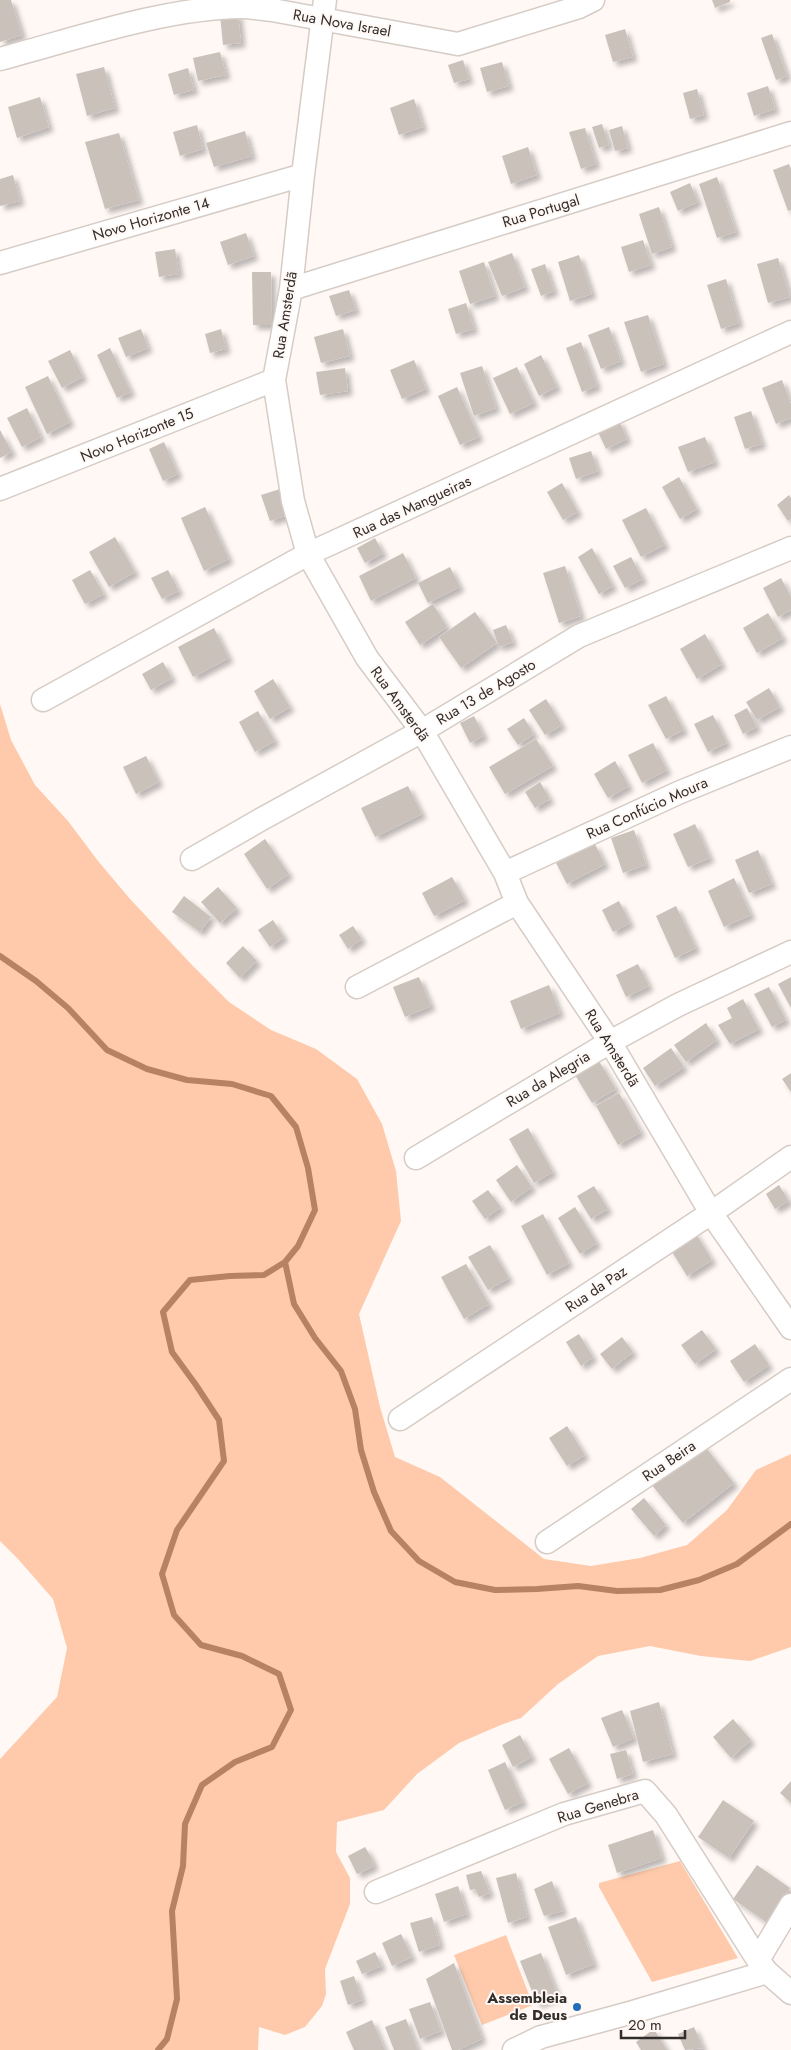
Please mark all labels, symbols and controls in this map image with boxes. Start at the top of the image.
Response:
street label: Rua Nova Israel [291,4,393,42]
street label: Rua Portugal [500,189,582,233]
street label: Novo Horizonte 14 [90,192,212,246]
street label: Rua Amsterdã [267,270,303,360]
street label: Novo Horizonte 15 [77,402,197,468]
street label: Rua das Mangueiras [349,470,475,544]
street label: Rua 13 de Agosto [432,654,540,730]
street label: Rua Amsterdã [365,662,435,746]
street label: Rua Confúcio Moura [583,771,711,845]
street label: Rua Amsterdã [579,1005,645,1091]
street label: Rua da Alegria [502,1045,594,1113]
street label: Rua da Paz [561,1260,631,1318]
street label: Rua Beira [638,1435,700,1487]
street label: Rua Genebra [555,1783,641,1829]
place label: Assembleia de Deus [486,1987,567,2026]
marker: Assembleia de Deus [571,2001,583,2013]
scale bar [621,2008,685,2040]
text: 20 m [628,2014,662,2036]

